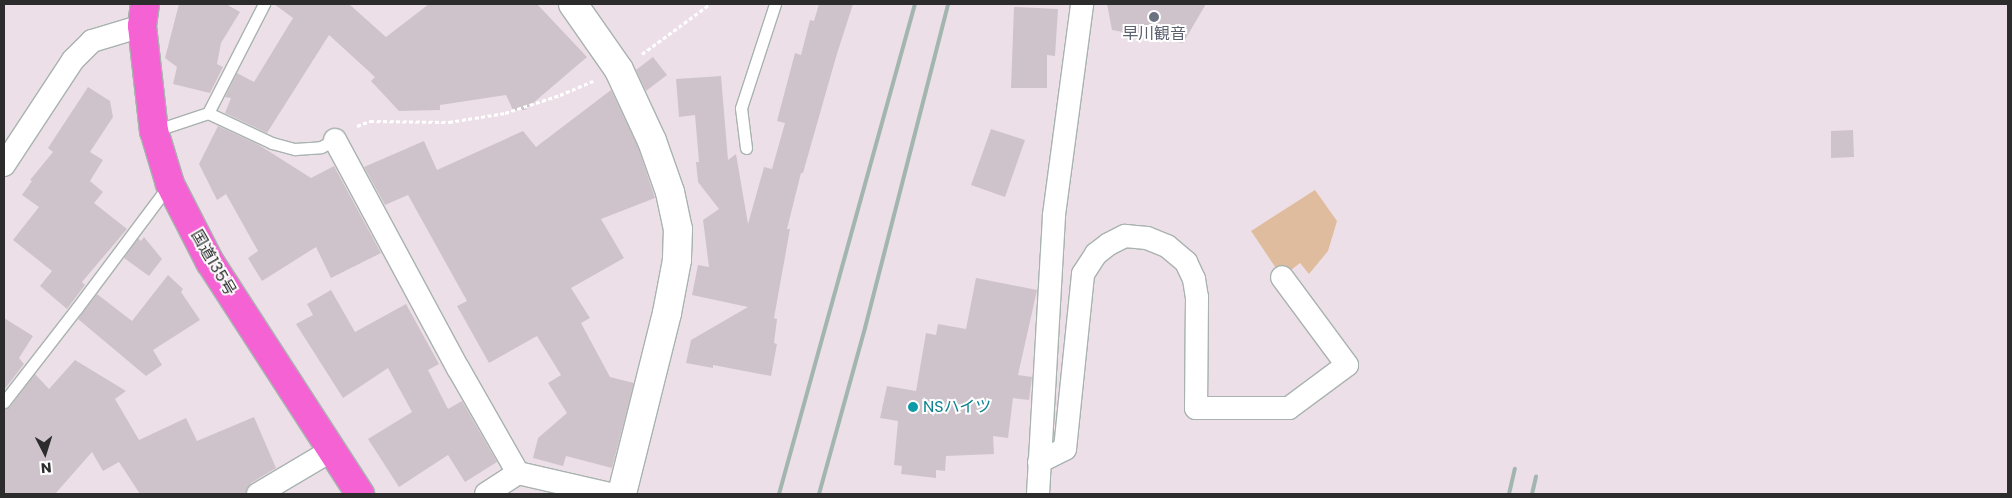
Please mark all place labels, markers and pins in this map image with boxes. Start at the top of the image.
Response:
marker: 早川観音 [1148,11,1160,23]
place label: 早川観音 [1122,24,1186,44]
place label: NSハイツ [923,397,992,417]
marker: NSハイツ [907,401,919,413]

